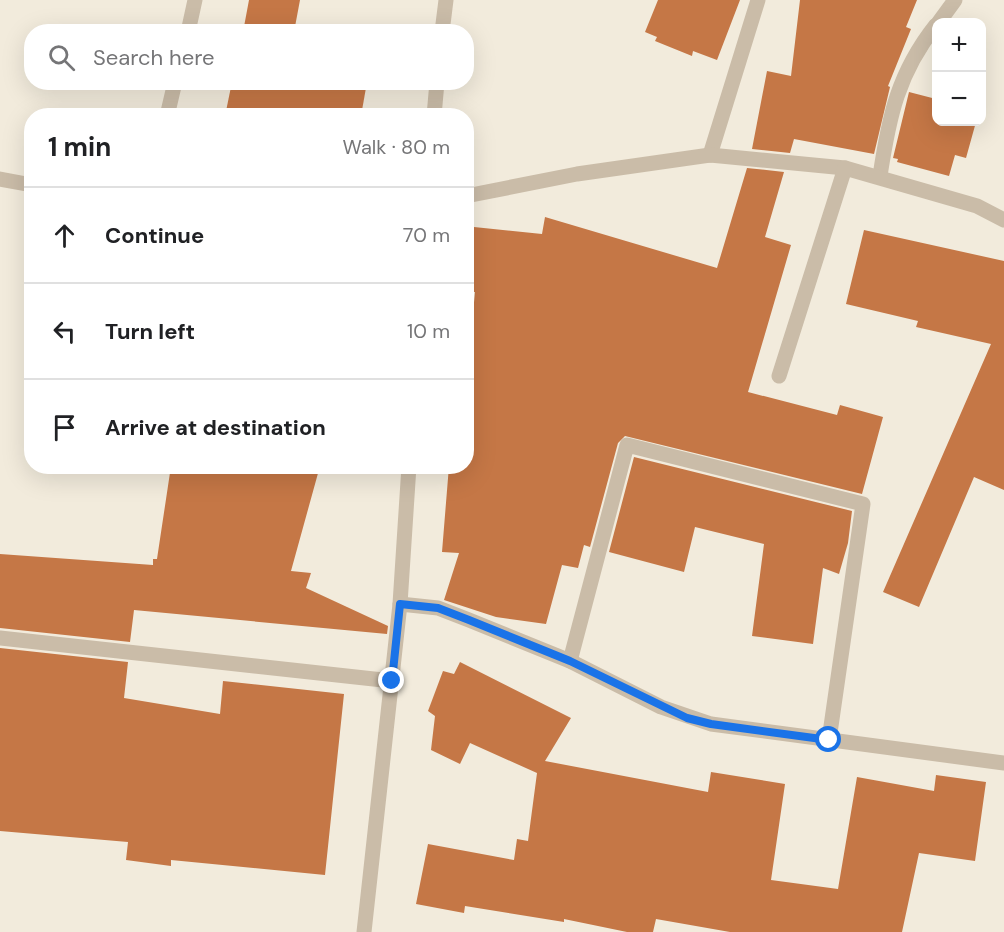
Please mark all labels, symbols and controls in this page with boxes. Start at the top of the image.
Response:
map controls [932,18,986,126]
button: + [932,18,986,72]
search box [24,24,474,90]
icon: search [45,41,78,74]
text: Search here [93,43,214,72]
button: − [932,72,986,126]
text: 1 min [48,130,111,164]
text: Walk · 80 m [343,134,450,160]
icon: ahead [48,219,81,252]
text: Continue [105,221,204,250]
text: 70 m [403,222,450,248]
icon: left [48,315,81,348]
text: Turn left [105,317,195,346]
text: 10 m [407,318,450,344]
icon: arrive [48,411,81,444]
text: Arrive at destination [105,413,326,442]
route end [378,667,404,693]
route start [815,726,841,752]

